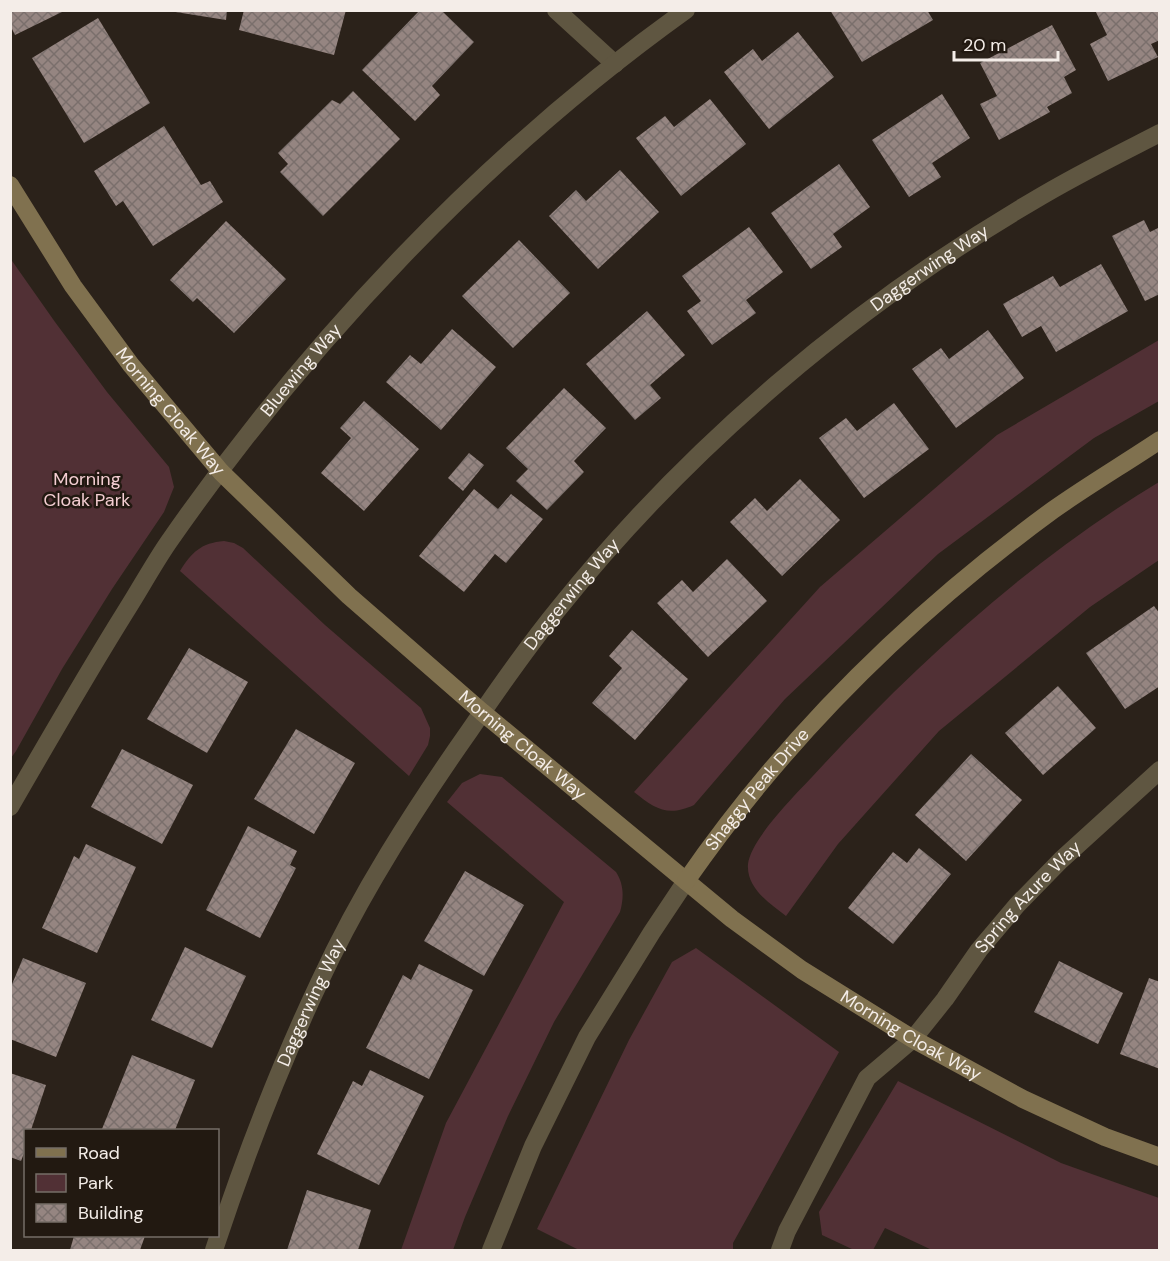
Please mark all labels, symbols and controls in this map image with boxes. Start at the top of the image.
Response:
scale bar [954,24,1058,62]
text: 20 m [963,33,1006,57]
street label: Daggerwing Way [866,219,993,317]
street label: Bluewing Way [255,318,347,421]
street label: Morning Cloak Way [110,343,231,480]
park label: Morning Cloak Park [44,467,130,512]
street label: Daggerwing Way [518,533,625,655]
street label: Morning Cloak Way [453,685,592,806]
street label: Shaggy Peak Drive [700,723,815,856]
street label: Spring Azure Way [969,835,1086,958]
street label: Daggerwing Way [271,934,351,1070]
street label: Morning Cloak Way [836,985,986,1086]
legend [24,1129,219,1237]
text: Road [78,1141,120,1165]
text: Park [78,1171,114,1195]
text: Building [78,1201,143,1225]

